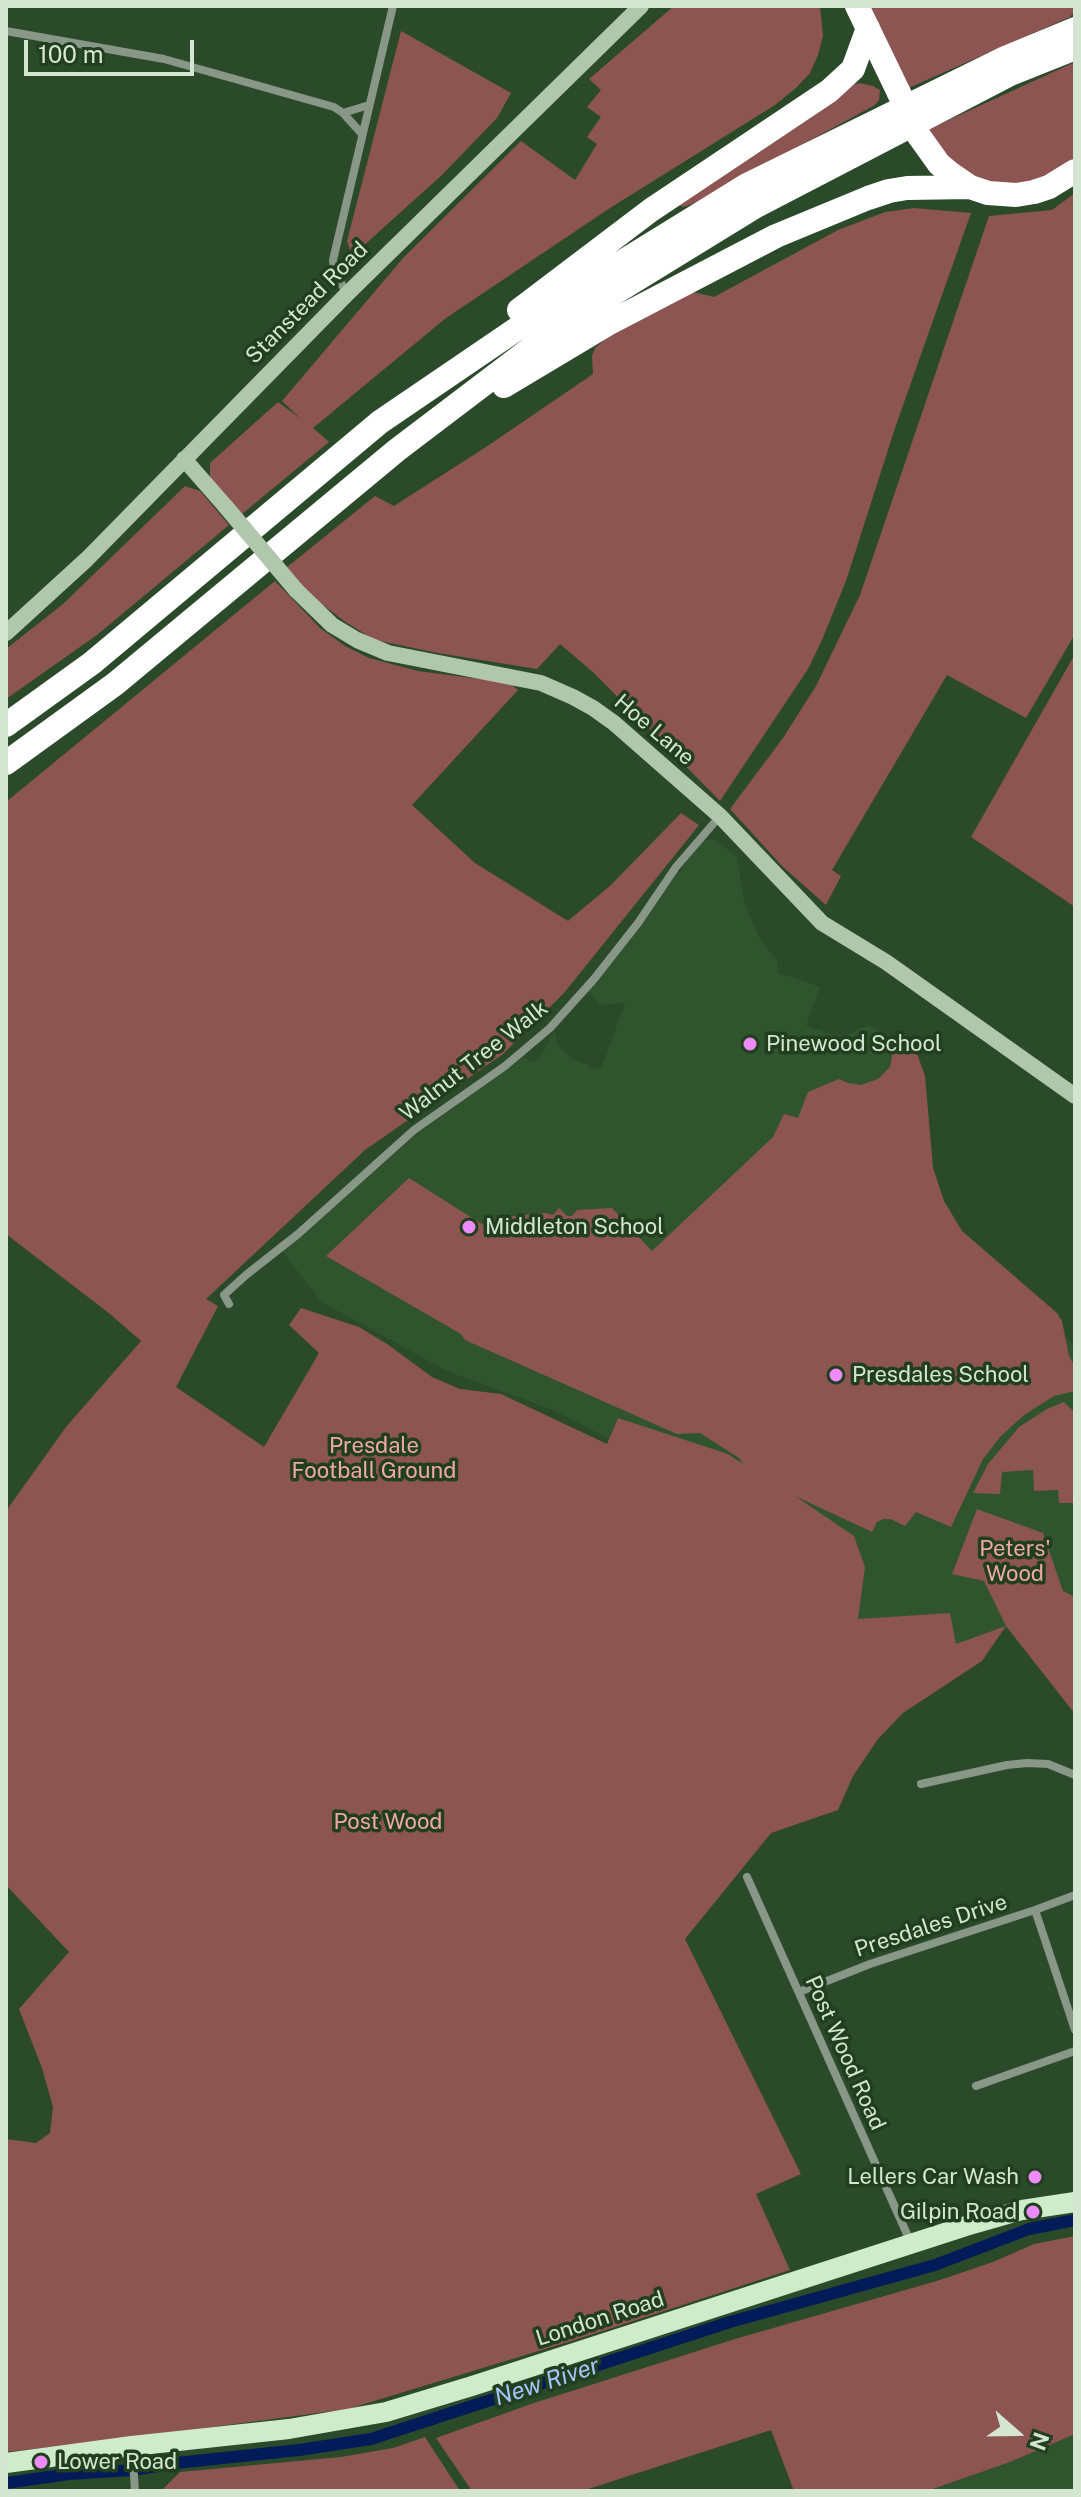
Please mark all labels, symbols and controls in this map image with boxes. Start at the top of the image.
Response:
scale bar [28,24,198,74]
text: 100 m [38,40,104,68]
street label: Stanstead Road [240,236,374,370]
street label: Hoe Lane [609,689,699,771]
street label: Walnut Tree Walk [395,995,553,1127]
place label: Pinewood School [766,1031,942,1057]
marker: Pinewood School [741,1035,759,1053]
place label: Middleton School [485,1214,664,1240]
marker: Middleton School [460,1218,478,1236]
place label: Presdales School [852,1362,1029,1388]
marker: Presdales School [827,1366,845,1384]
park label: Presdale Football Ground [292,1433,456,1484]
park label: Peters' Wood [979,1536,1051,1588]
park label: Post Wood [334,1809,442,1835]
street label: Presdales Drive [851,1889,1011,1963]
street label: Post Wood Road [799,1972,891,2134]
place label: Lellers Car Wash [847,2164,1019,2190]
marker: Lellers Car Wash [1026,2168,1044,2186]
place label: Gilpin Road [900,2199,1017,2225]
marker: Gilpin Road [1024,2203,1042,2221]
street label: London Road [533,2286,667,2352]
water label: New River [491,2352,603,2412]
north arrow [977,2393,1057,2473]
text: N [1024,2429,1055,2454]
place label: Lower Road [57,2449,177,2475]
marker: Lower Road [32,2453,50,2471]

